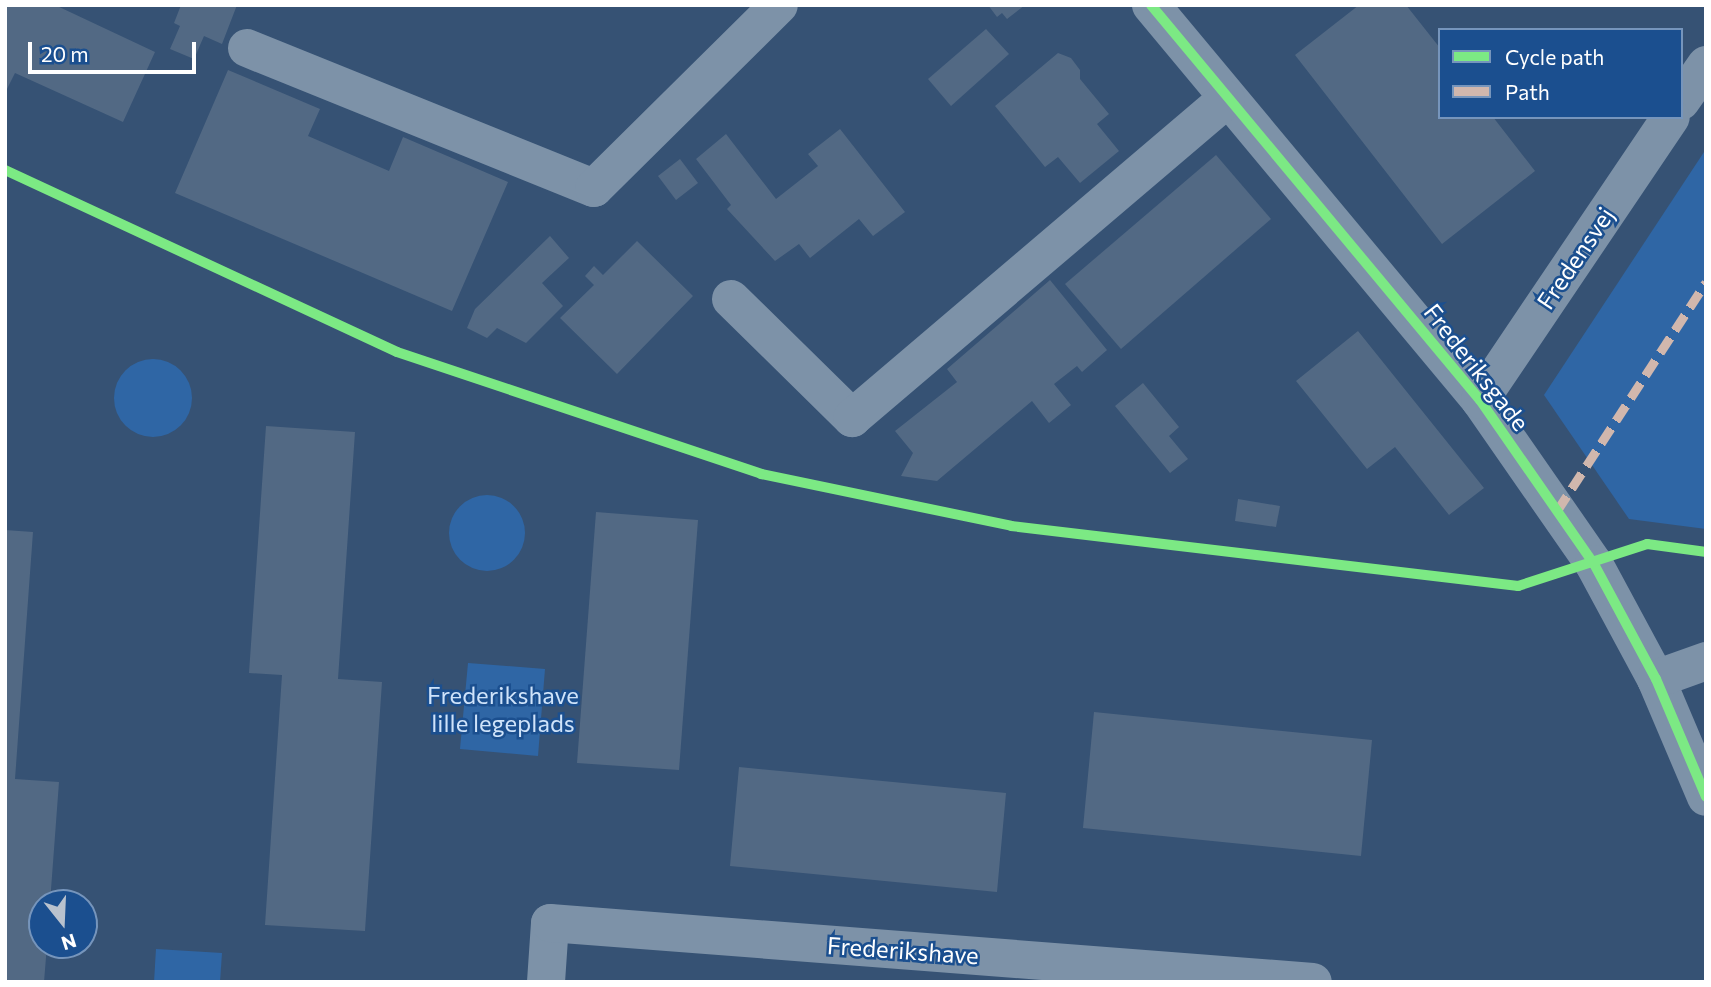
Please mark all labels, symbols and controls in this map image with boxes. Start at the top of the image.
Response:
scale bar [32,28,200,72]
legend [1438,28,1683,119]
text: 20 m [41,41,89,66]
text: Cycle path [1505,44,1604,69]
text: Path [1505,79,1550,104]
street label: Fredensvej [1530,202,1620,314]
street label: Frederiksgade [1418,298,1536,436]
park label: Frederikshave lille legeplads [427,681,579,737]
north arrow [28,889,98,959]
text: N [59,929,79,956]
street label: Frederikshave [826,930,980,970]

